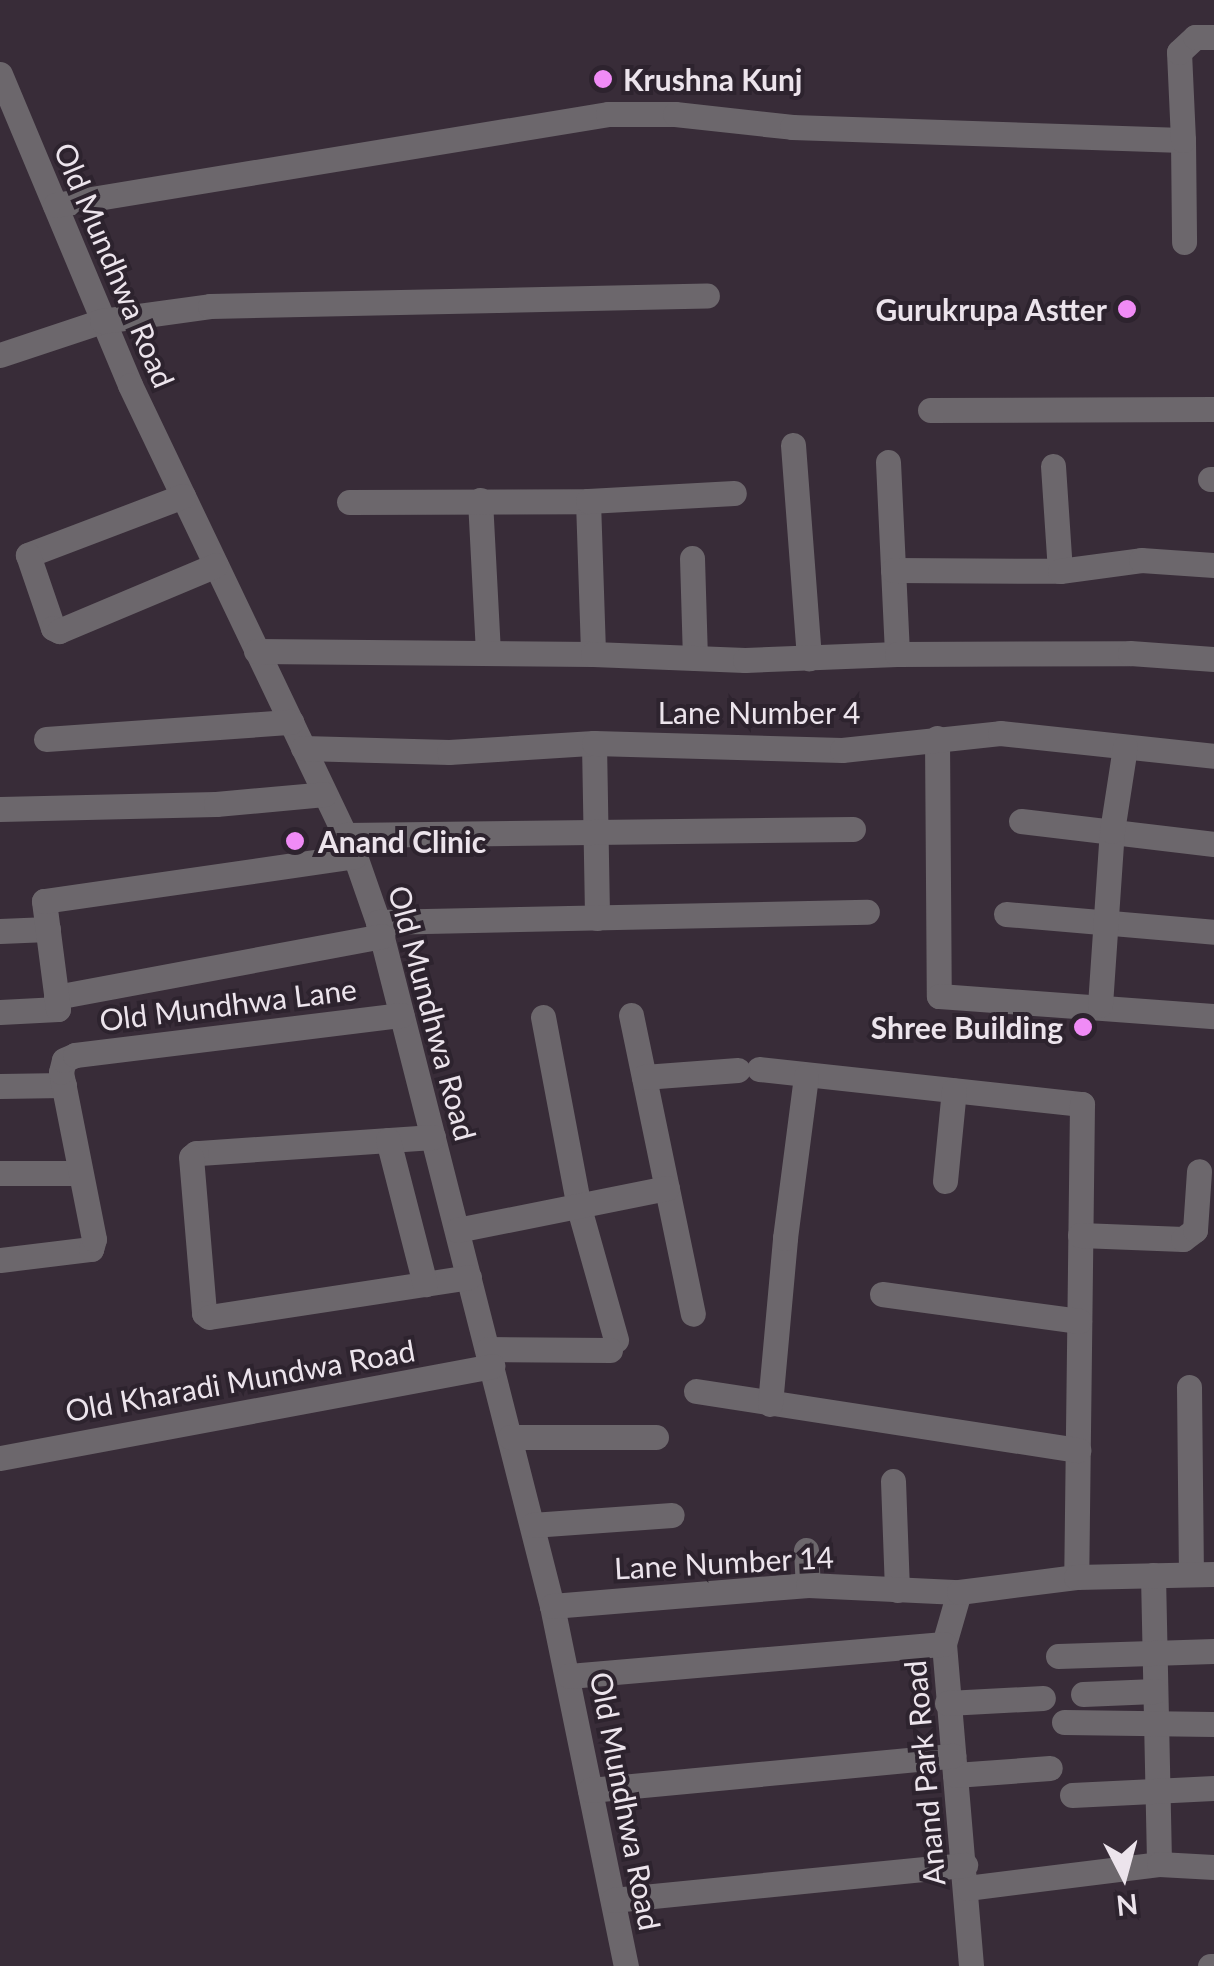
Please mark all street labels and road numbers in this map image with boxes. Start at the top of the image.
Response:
street label: Old Mundhwa Road [47,137,183,393]
street label: Lane Number 4 [657,694,861,730]
street label: Old Mundhwa Road [382,882,484,1144]
street label: Old Mundhwa Lane [97,970,359,1038]
street label: Old Kharadi Mundwa Road [62,1331,418,1429]
street label: Lane Number 14 [613,1538,835,1586]
street label: Anand Park Road [896,1659,952,1887]
street label: Old Mundhwa Road [583,1669,669,1933]

